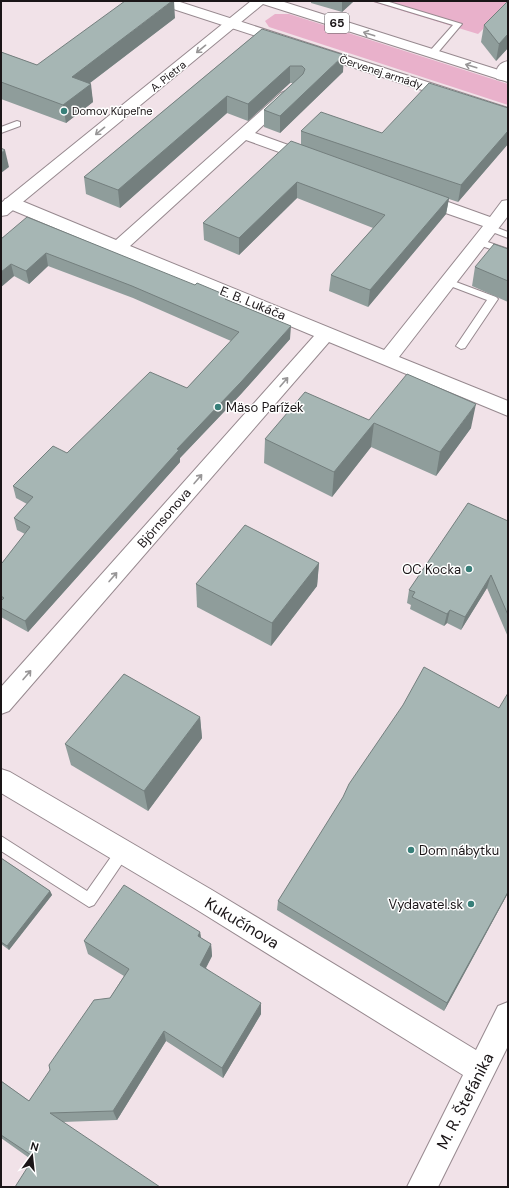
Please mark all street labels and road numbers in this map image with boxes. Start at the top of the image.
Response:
road number: 65 [325,13,349,33]
street label: Červenej armády [337,52,425,92]
street label: A. Pietra [147,57,189,95]
street label: E. B. Lukáča [218,282,288,324]
street label: Björnsonova [133,485,195,551]
street label: Kukučínova [201,893,283,953]
street label: M. R. Štefánika [432,1049,498,1153]

